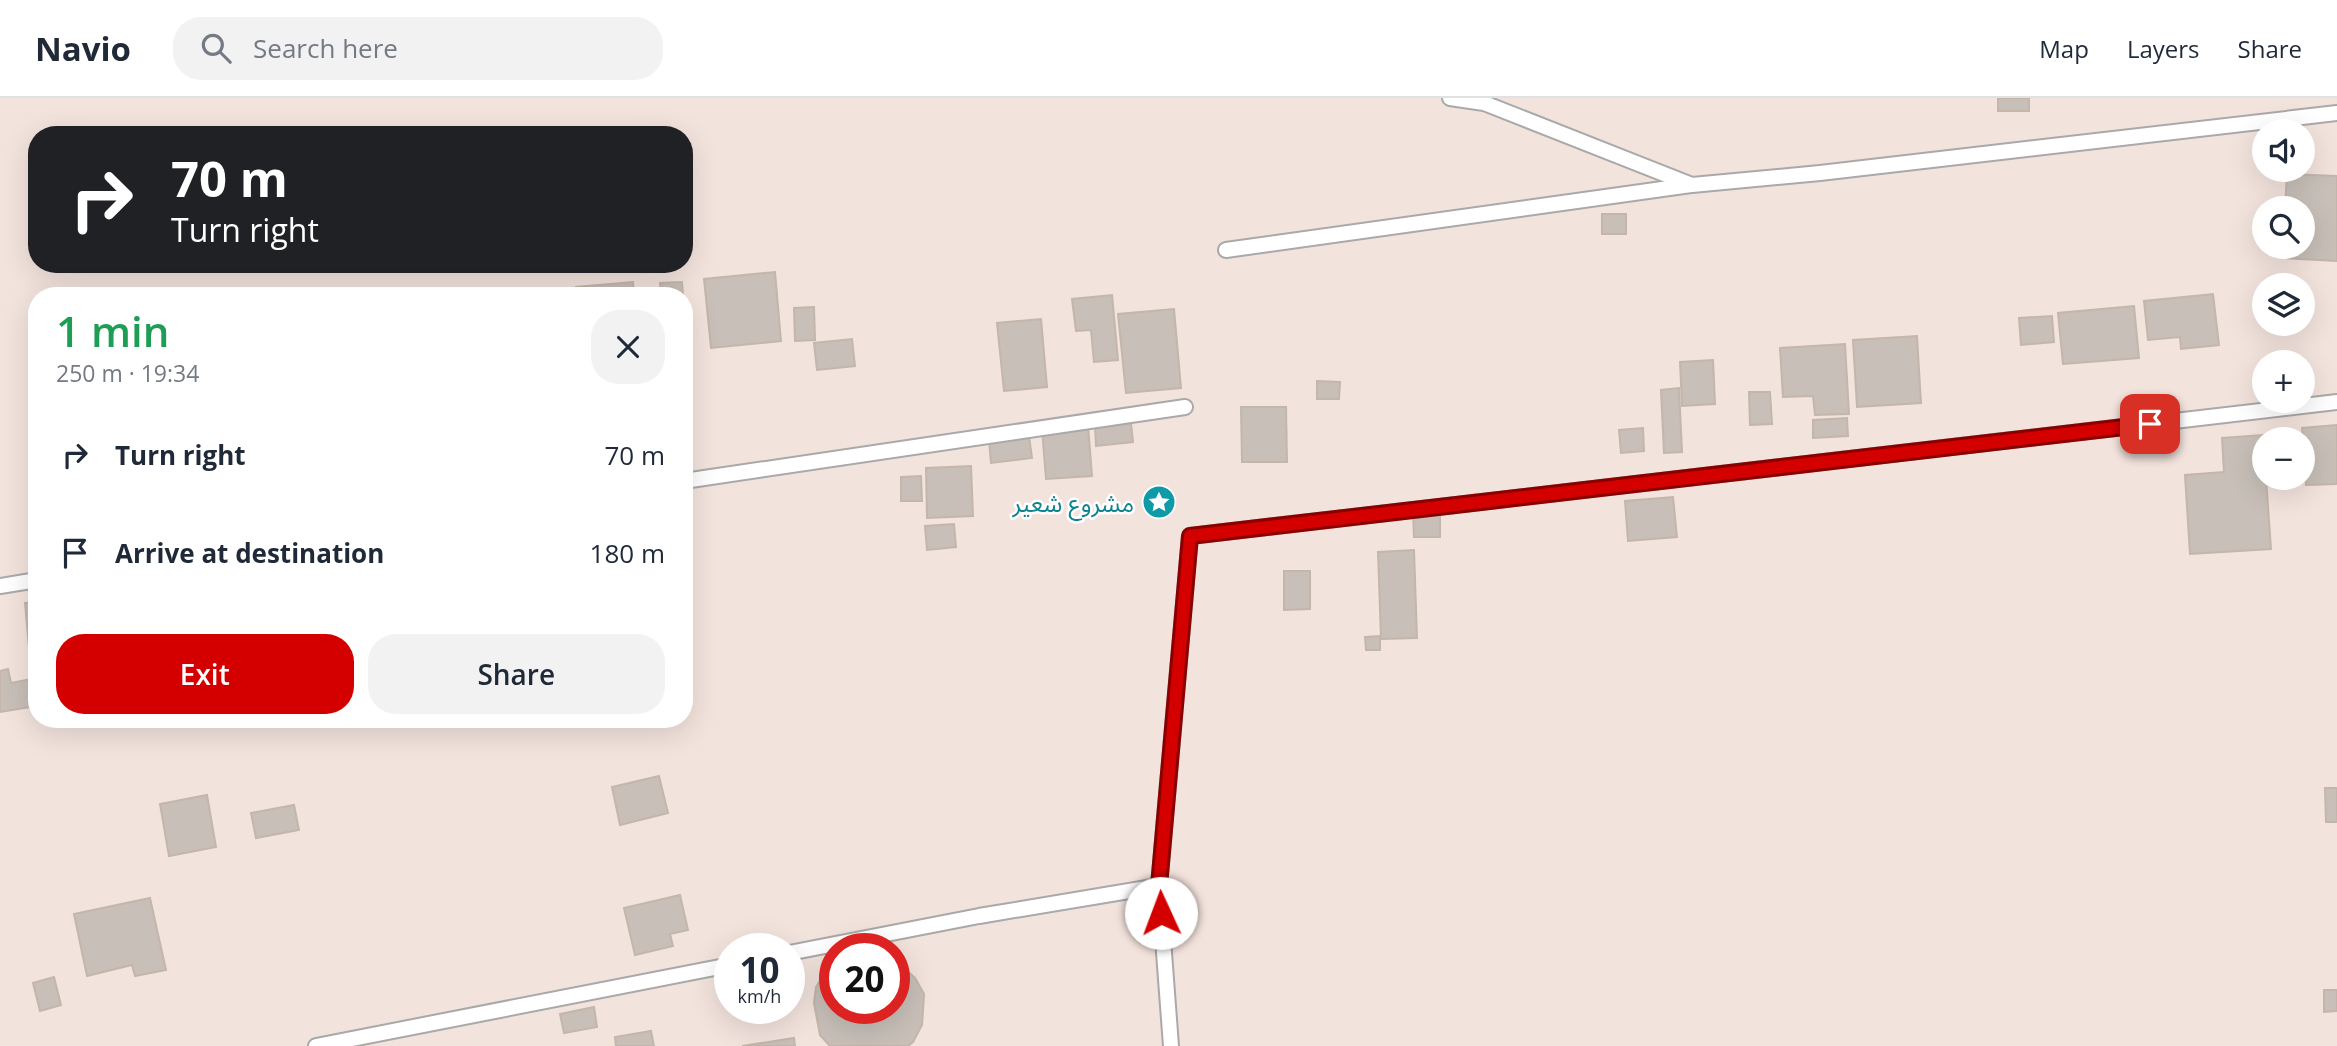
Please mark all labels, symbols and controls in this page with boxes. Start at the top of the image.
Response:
search box [173,17,663,80]
text: Navio [35,26,131,71]
icon: search [197,29,235,67]
text: Search here [253,30,398,66]
text: Map [2039,32,2089,65]
text: Layers [2127,32,2200,65]
text: Share [2238,32,2302,65]
map controls [2252,119,2315,490]
button: sound [2252,119,2315,182]
text: 70 m [171,145,288,211]
icon: right [56,154,147,245]
button: search [2252,196,2315,259]
text: Turn right [171,208,319,251]
button: layers [2252,273,2315,336]
text: 1 min [56,302,169,359]
button: close [591,310,665,384]
button: + [2252,350,2315,413]
text: 250 m · 19:34 [56,357,199,389]
pin [2120,394,2180,454]
icon: arrive [2131,405,2169,443]
button: − [2252,427,2315,490]
icon: right [56,436,94,474]
text: Turn right [115,437,246,473]
text: 70 m [604,437,665,473]
place icon: مشروع شعير [1140,483,1178,521]
place label: مشروع شعير [1012,486,1134,521]
icon: arrive [56,534,94,572]
text: Arrive at destination [115,535,384,571]
text: 180 m [590,535,665,571]
button: Exit [56,634,354,714]
button: Share [368,634,665,714]
position arrow [1124,876,1198,950]
speed limit sign: 20 [819,933,910,1024]
text: 10 [739,946,780,993]
text: km/h [738,984,781,1008]

